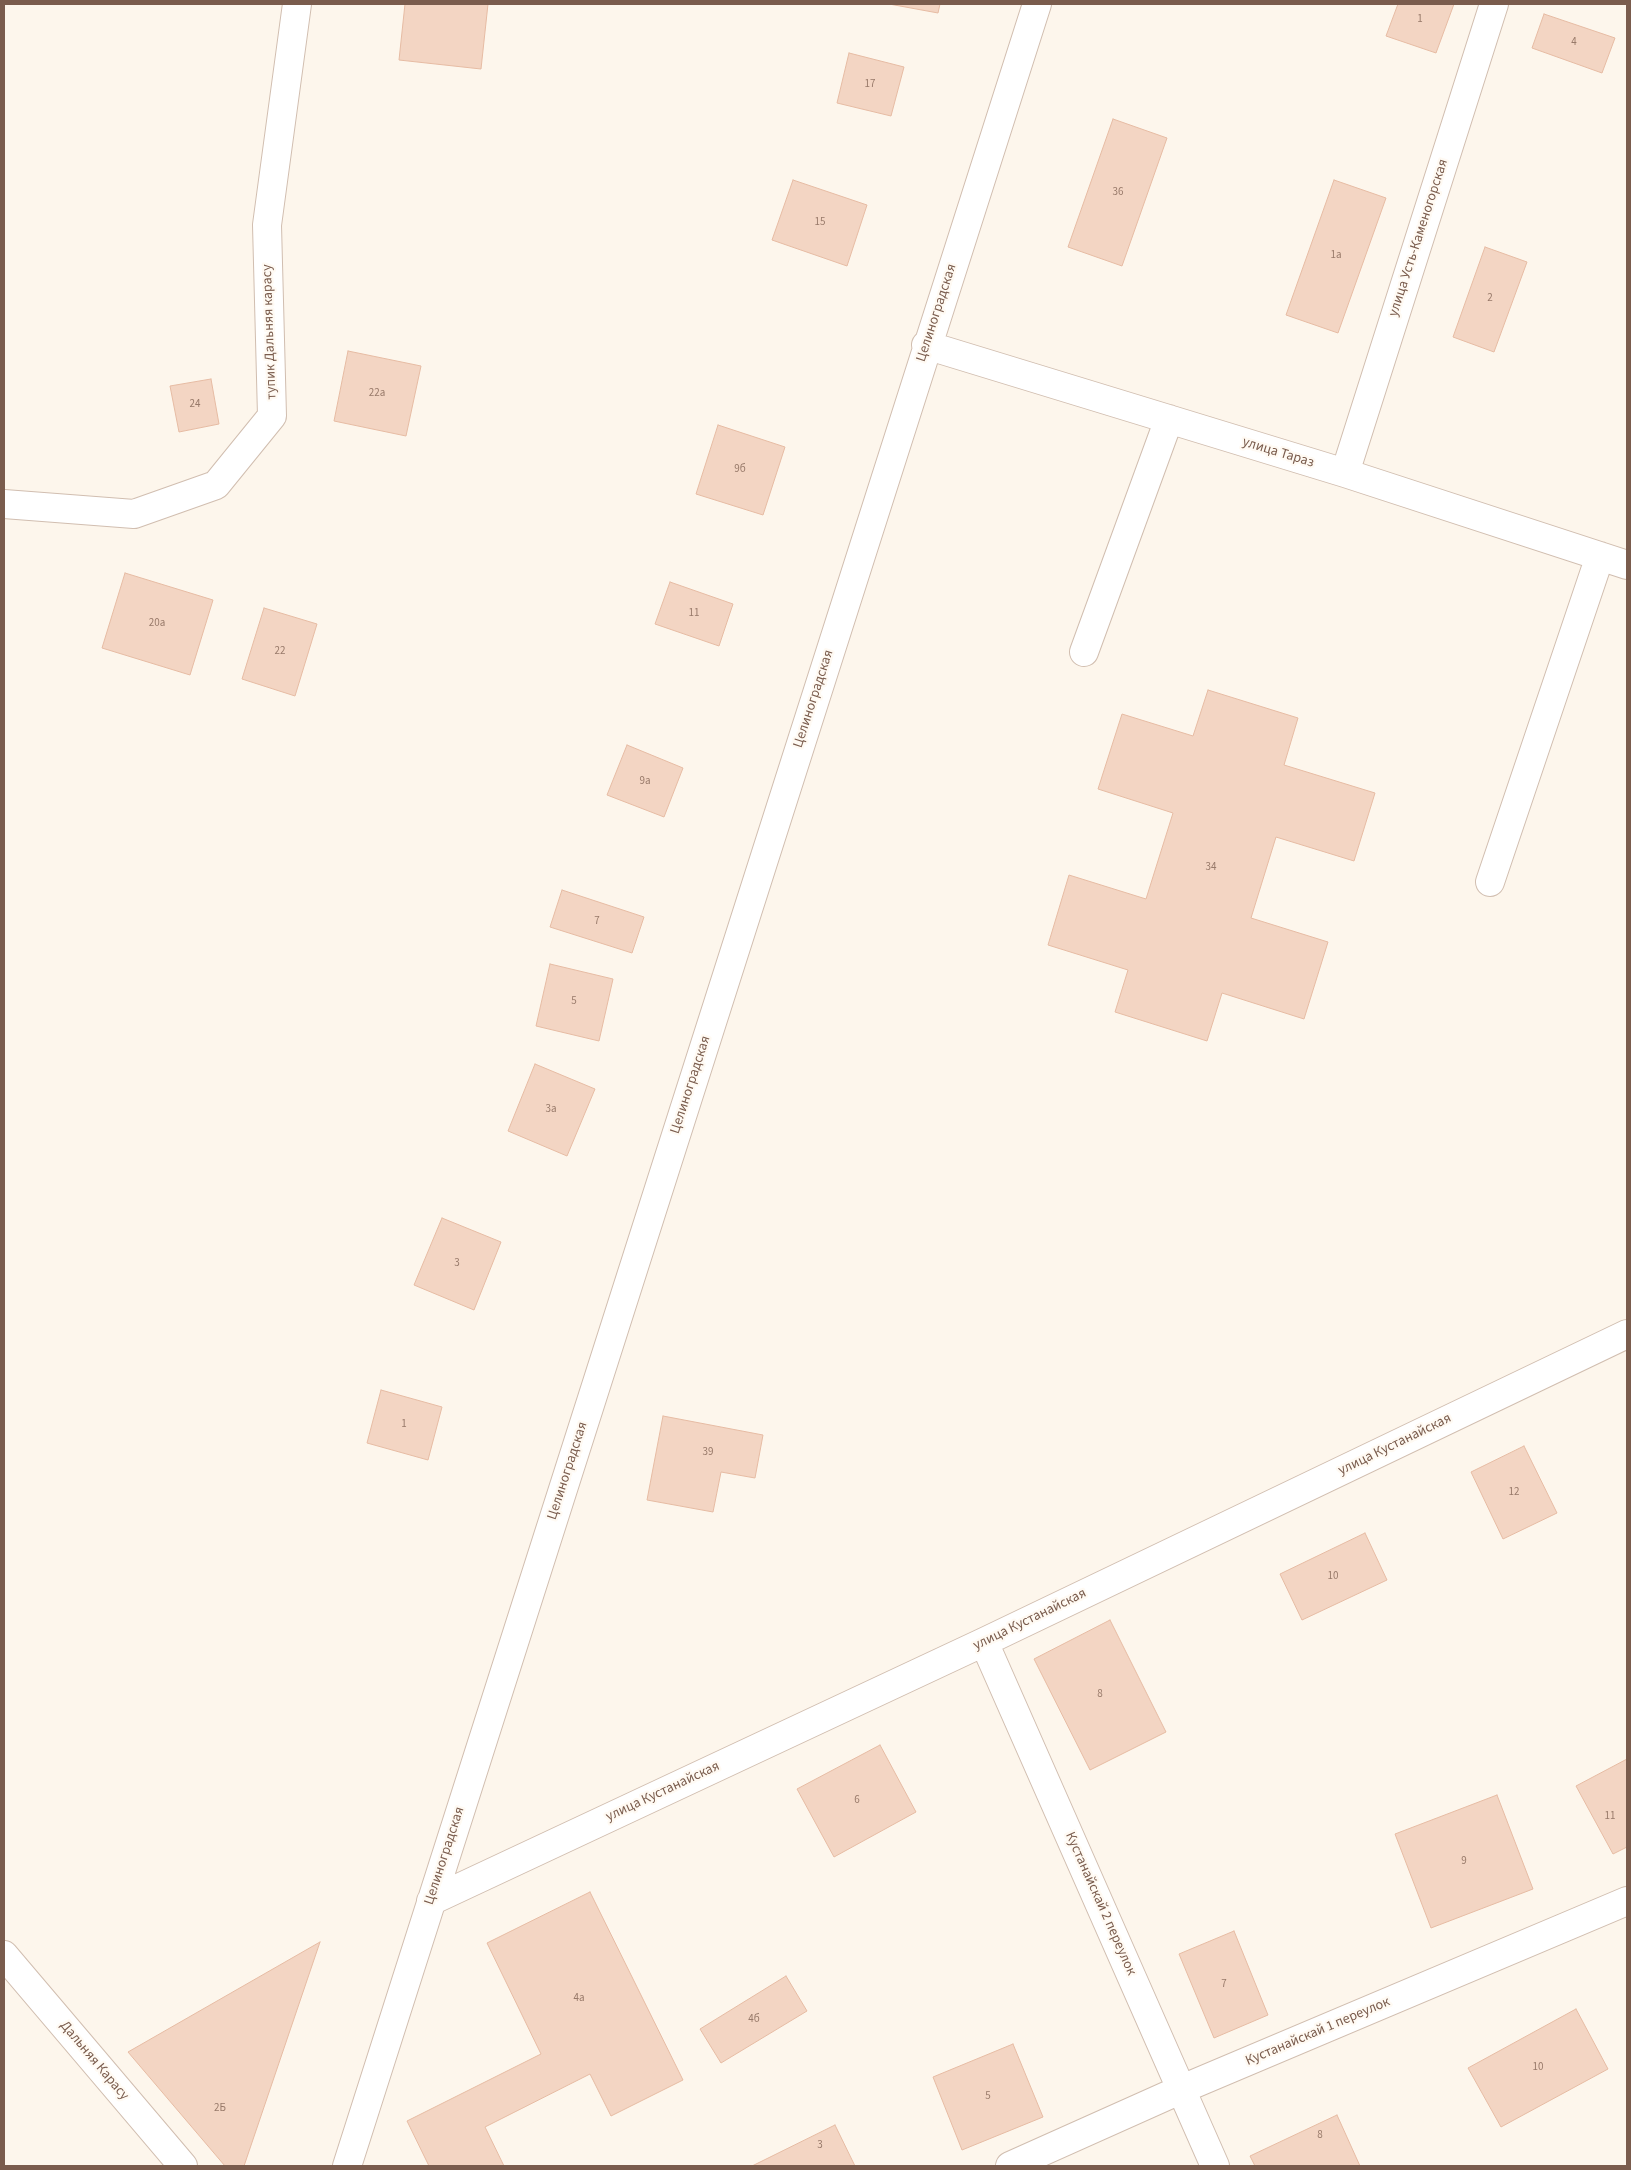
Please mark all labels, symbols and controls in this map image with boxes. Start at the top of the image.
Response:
house number: 1 [1417,13,1423,27]
house number: 4 [1571,36,1577,50]
house number: 17 [865,78,875,92]
street label: улица Усть-Каменогорская [1386,157,1452,319]
house number: 36 [1113,186,1123,200]
house number: 15 [815,216,825,230]
house number: 1а [1330,249,1342,263]
street label: Целиноградская [913,262,961,364]
street label: тупик Дальняя карасу [259,264,281,400]
house number: 2 [1487,292,1493,306]
house number: 22а [369,387,385,401]
house number: 24 [190,398,200,412]
street label: улица Тараз [1240,434,1316,472]
house number: 9б [734,463,746,477]
house number: 11 [689,607,699,621]
house number: 20а [149,617,165,631]
house number: 22 [275,645,285,659]
street label: Целиноградская [790,648,838,750]
house number: 9а [639,775,651,789]
house number: 34 [1206,861,1216,875]
house number: 7 [594,915,600,929]
house number: 5 [571,995,577,1009]
street label: Целиноградская [667,1034,715,1136]
house number: 3а [545,1103,557,1117]
house number: 3 [454,1257,460,1271]
street label: улица Кустанайская [1336,1410,1454,1480]
house number: 1 [401,1418,407,1432]
street label: Целиноградская [544,1420,592,1522]
house number: 39 [703,1446,713,1460]
house number: 12 [1509,1486,1519,1500]
house number: 10 [1328,1570,1338,1584]
street label: улица Кустанайская [971,1585,1089,1655]
house number: 8 [1097,1688,1103,1702]
street label: улица Кустанайская [603,1758,723,1826]
house number: 6 [854,1794,860,1808]
street label: Целиноградская [421,1805,469,1907]
house number: 11 [1605,1810,1615,1824]
street label: Кустанайскай 2 переулок [1061,1830,1139,1978]
house number: 9 [1461,1855,1467,1869]
house number: 7 [1221,1978,1227,1992]
house number: 4а [573,1992,585,2006]
street label: Кустанайскай 1 переулок [1243,1994,1393,2070]
house number: 4б [748,2013,760,2027]
street label: Дальняя Карасу [56,2018,132,2104]
house number: 10 [1533,2061,1543,2075]
house number: 5 [985,2090,991,2104]
house number: 2Б [214,2102,226,2116]
house number: 8 [1317,2129,1323,2143]
house number: 3 [817,2139,823,2153]

